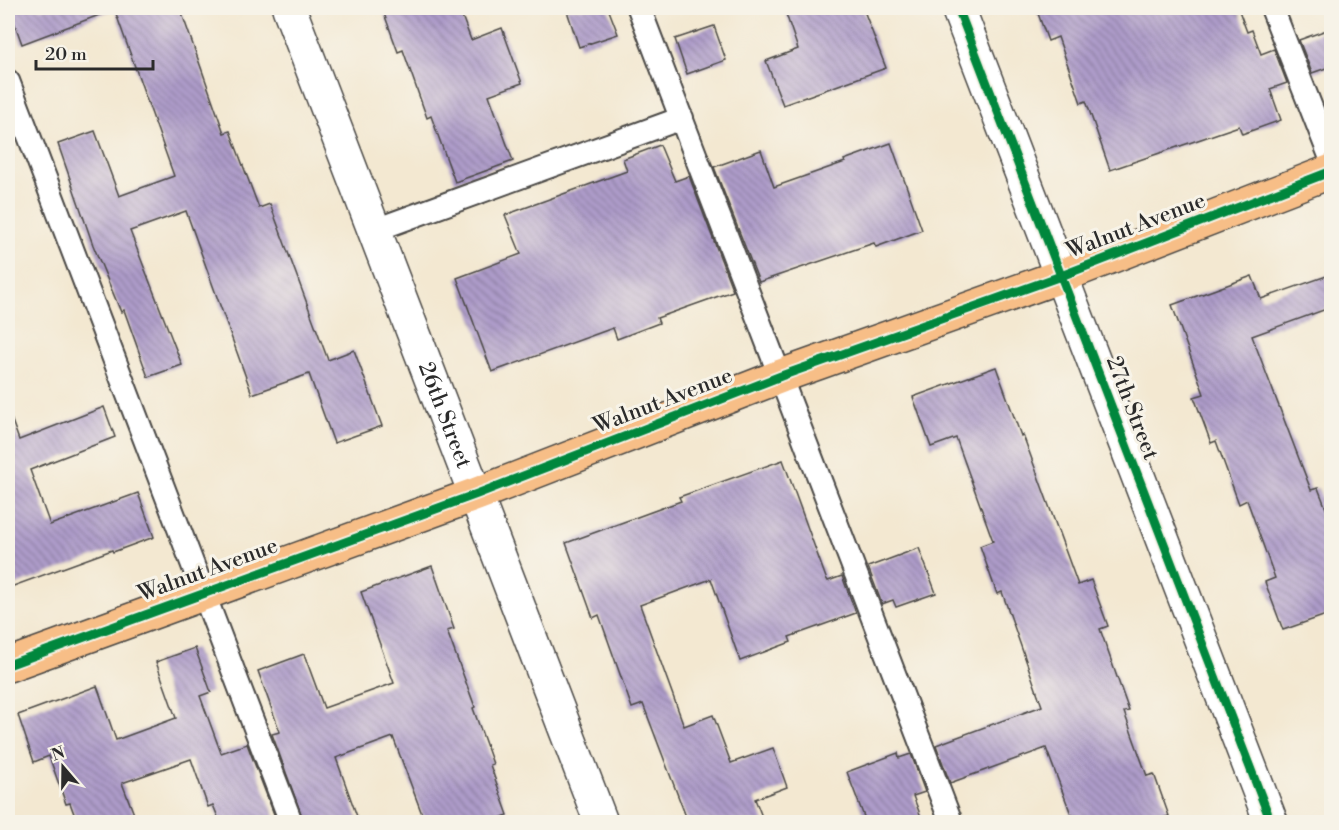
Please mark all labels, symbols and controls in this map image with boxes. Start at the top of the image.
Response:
scale bar [36,33,153,71]
text: 20 m [45,43,87,66]
street label: Walnut Avenue [1062,187,1209,265]
street label: 27th Street [1100,352,1164,464]
street label: 26th Street [412,358,478,472]
street label: Walnut Avenue [589,362,736,440]
street label: Walnut Avenue [134,532,282,608]
north arrow [33,737,93,797]
text: N [49,742,68,765]

